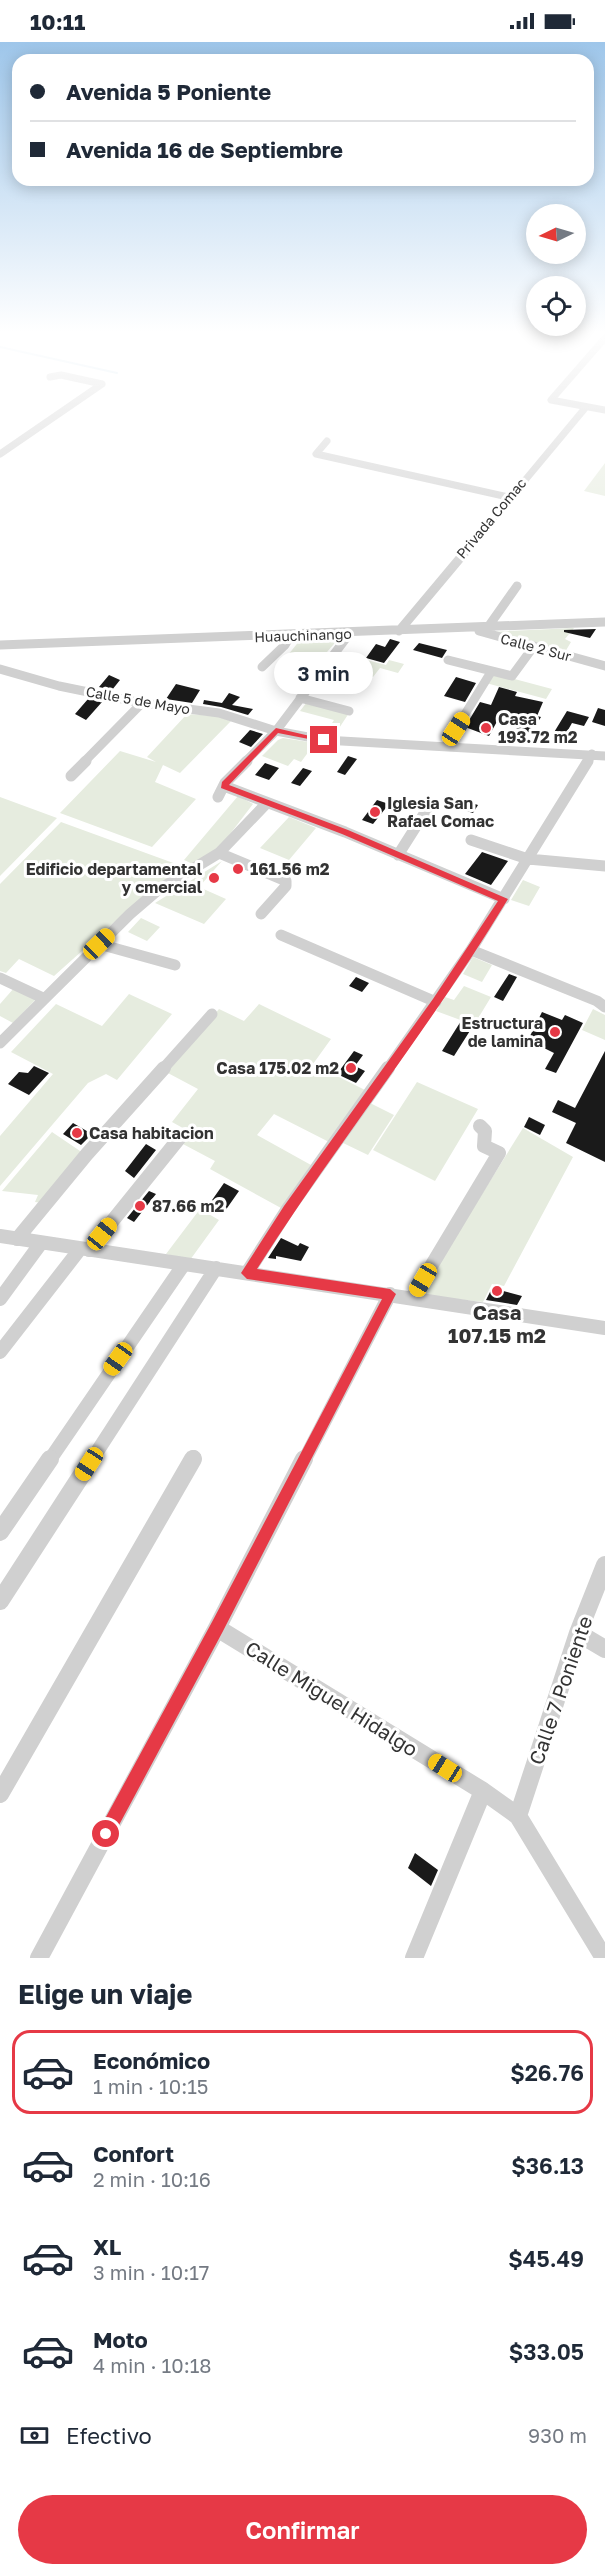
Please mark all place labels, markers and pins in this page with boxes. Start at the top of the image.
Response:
place label: Casa 193.72 m2 [498,709,578,747]
marker: Casa 193.72 m2 [479,721,493,735]
place label: Iglesia San Rafael Comac [387,793,494,831]
marker: Iglesia San Rafael Comac [368,805,382,819]
place label: Edificio departamental y cmercial [26,859,203,897]
place label: 161.56 m2 [250,859,330,879]
marker: 161.56 m2 [231,862,245,876]
marker: Edificio departamental y cmercial [207,871,221,885]
place label: Estructura de lamina [462,1013,543,1051]
marker: Estructura de lamina [548,1025,562,1039]
place label: Casa 175.02 m2 [216,1058,339,1078]
marker: Casa 175.02 m2 [344,1061,358,1075]
place label: Casa habitacion [89,1123,214,1143]
marker: Casa habitacion [70,1126,84,1140]
place label: 87.66 m2 [152,1196,224,1216]
marker: 87.66 m2 [133,1199,147,1213]
marker: Casa 107.15 m2 [490,1284,504,1298]
place label: Casa 107.15 m2 [448,1300,546,1347]

